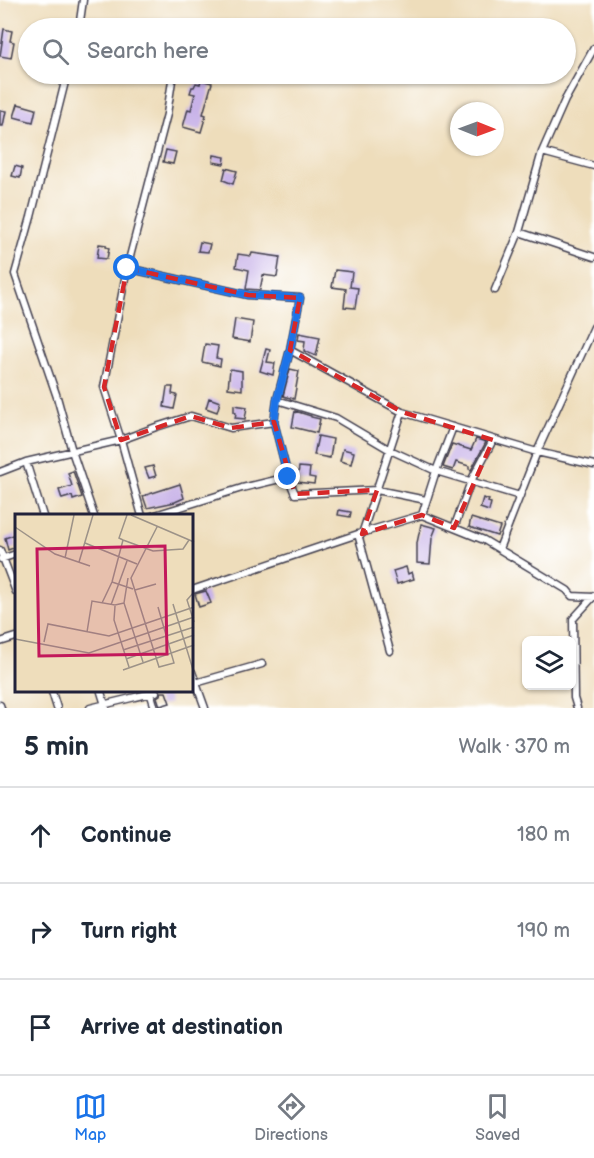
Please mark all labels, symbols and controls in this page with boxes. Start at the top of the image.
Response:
search box [18,18,576,84]
icon: search [39,35,72,68]
text: Search here [87,38,209,65]
north arrow [450,102,504,156]
route start [113,254,139,280]
route end [274,463,300,489]
inset map [15,514,194,693]
map controls [522,636,576,690]
button: layers [522,636,576,690]
text: 5 min [24,732,89,763]
text: Walk · 370 m [458,735,570,759]
icon: ahead [24,819,57,852]
text: Continue [81,822,171,849]
text: 180 m [517,823,570,847]
icon: right [24,915,57,948]
text: Turn right [81,918,177,945]
text: 190 m [517,919,570,943]
icon: arrive [24,1011,57,1044]
text: Arrive at destination [81,1014,283,1041]
tab: Map [74,1090,107,1145]
tab: Directions [254,1090,328,1145]
tab: Saved [475,1090,520,1145]

